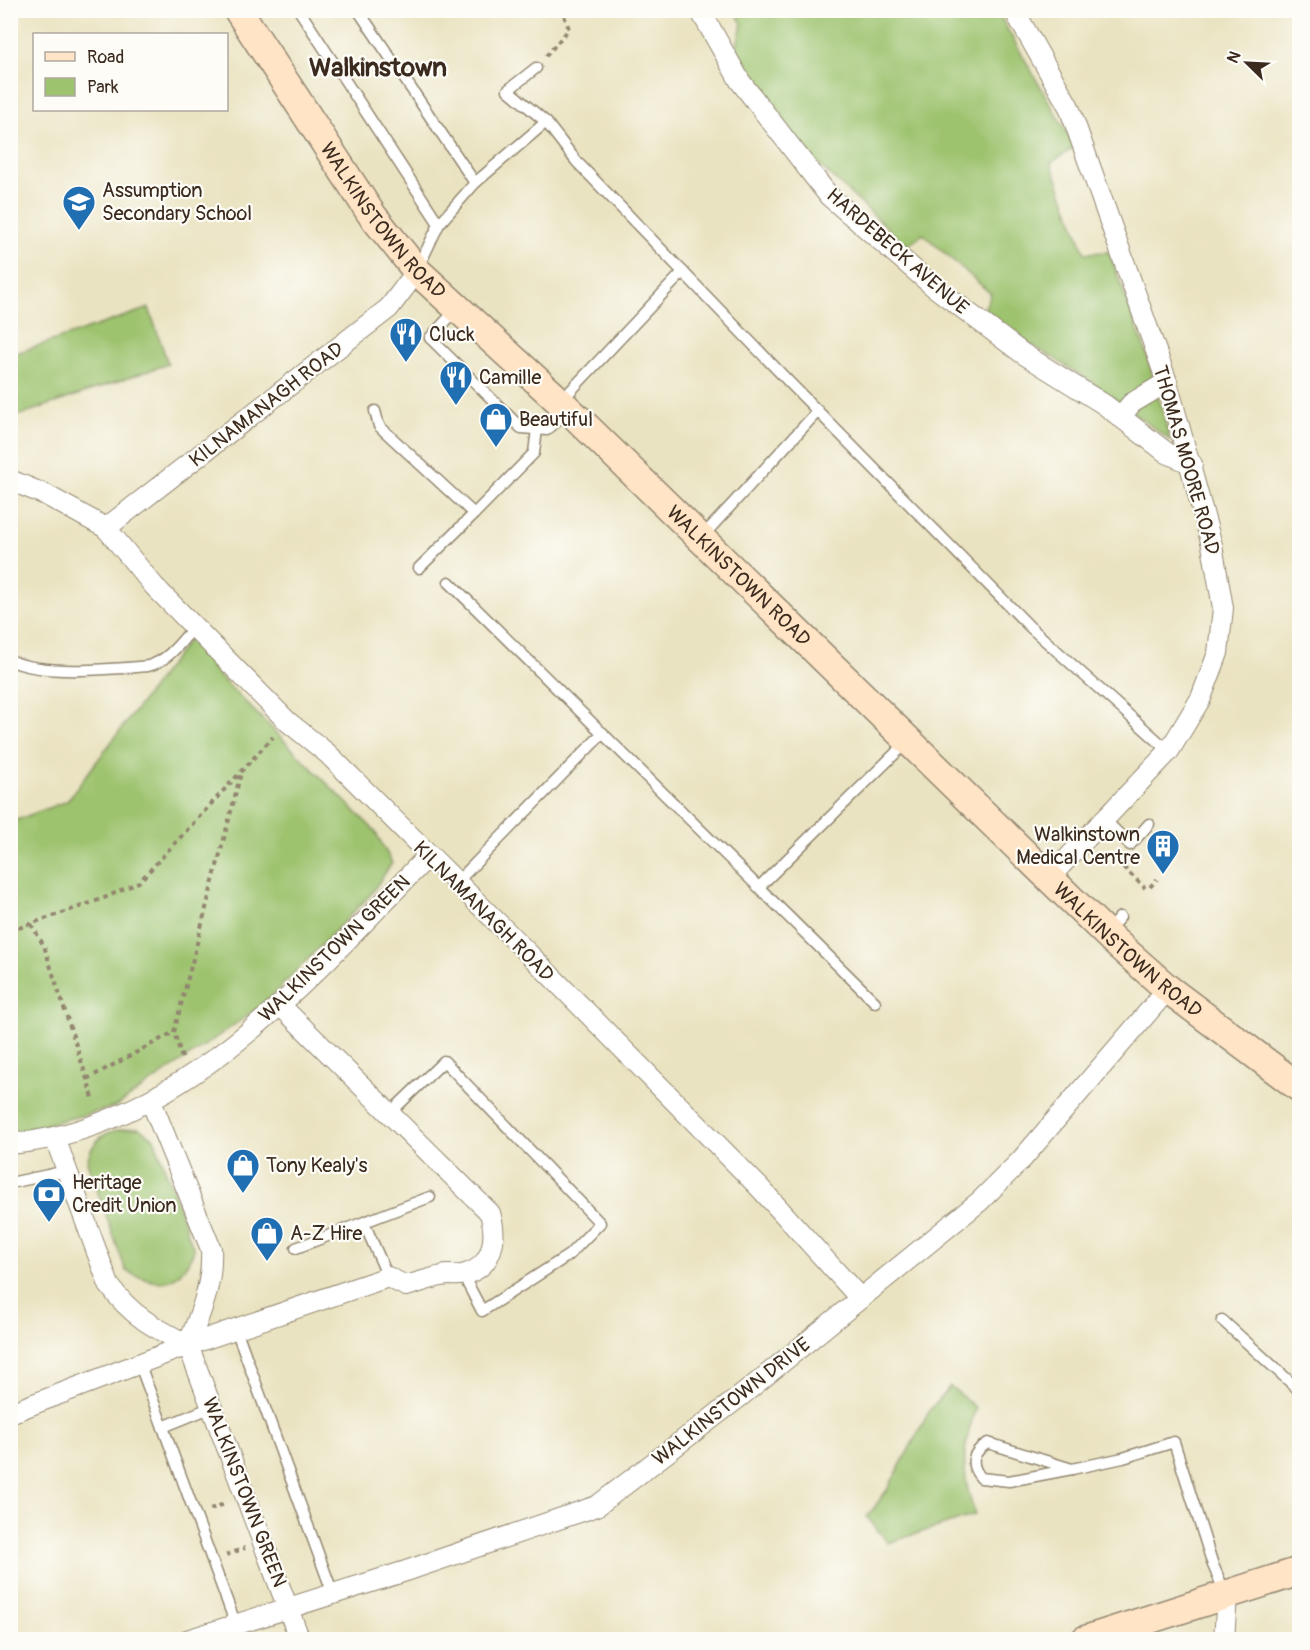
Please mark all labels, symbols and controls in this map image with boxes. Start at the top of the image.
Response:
legend [33,33,228,111]
north arrow [1217,33,1277,93]
text: Road [87,46,124,69]
text: N [1223,48,1246,66]
district label: Walkinstown [309,52,447,84]
text: Park [87,76,119,99]
street label: WALKINSTOWN ROAD [315,137,451,304]
place label: Assumption Secondary School [102,178,252,226]
street label: HARDEBECK AVENUE [821,183,974,320]
school or university icon: Assumption Secondary School [61,184,97,231]
restaurant icon: Cluck [388,316,424,363]
place label: Cluck [429,322,475,347]
street label: KILNAMANAGH ROAD [184,336,348,472]
restaurant icon: Camille [438,359,474,406]
street label: THOMAS MOORE ROAD [1148,363,1226,558]
place label: Camille [479,365,541,390]
shop icon: Beautiful [478,401,514,448]
place label: Beautiful [519,407,593,432]
street label: WALKINSTOWN ROAD [661,500,816,652]
place label: Walkinstown Medical Centre [1016,822,1140,870]
building icon: Walkinstown Medical Centre [1145,828,1181,875]
street label: KILNAMANAGH ROAD [408,836,559,987]
street label: WALKINSTOWN GREEN [253,869,415,1027]
street label: WALKINSTOWN ROAD [1048,877,1207,1023]
shop icon: Tony Kealy's [225,1147,261,1194]
place label: Tony Kealy's [266,1153,368,1178]
place label: Heritage Credit Union [72,1170,177,1218]
bank icon: Heritage Credit Union [31,1176,67,1223]
shop icon: A-Z Hire [249,1215,285,1262]
place label: A-Z Hire [290,1221,362,1246]
street label: WALKINSTOWN DRIVE [647,1332,815,1471]
street label: WALKINSTOWN GREEN [197,1394,292,1591]

